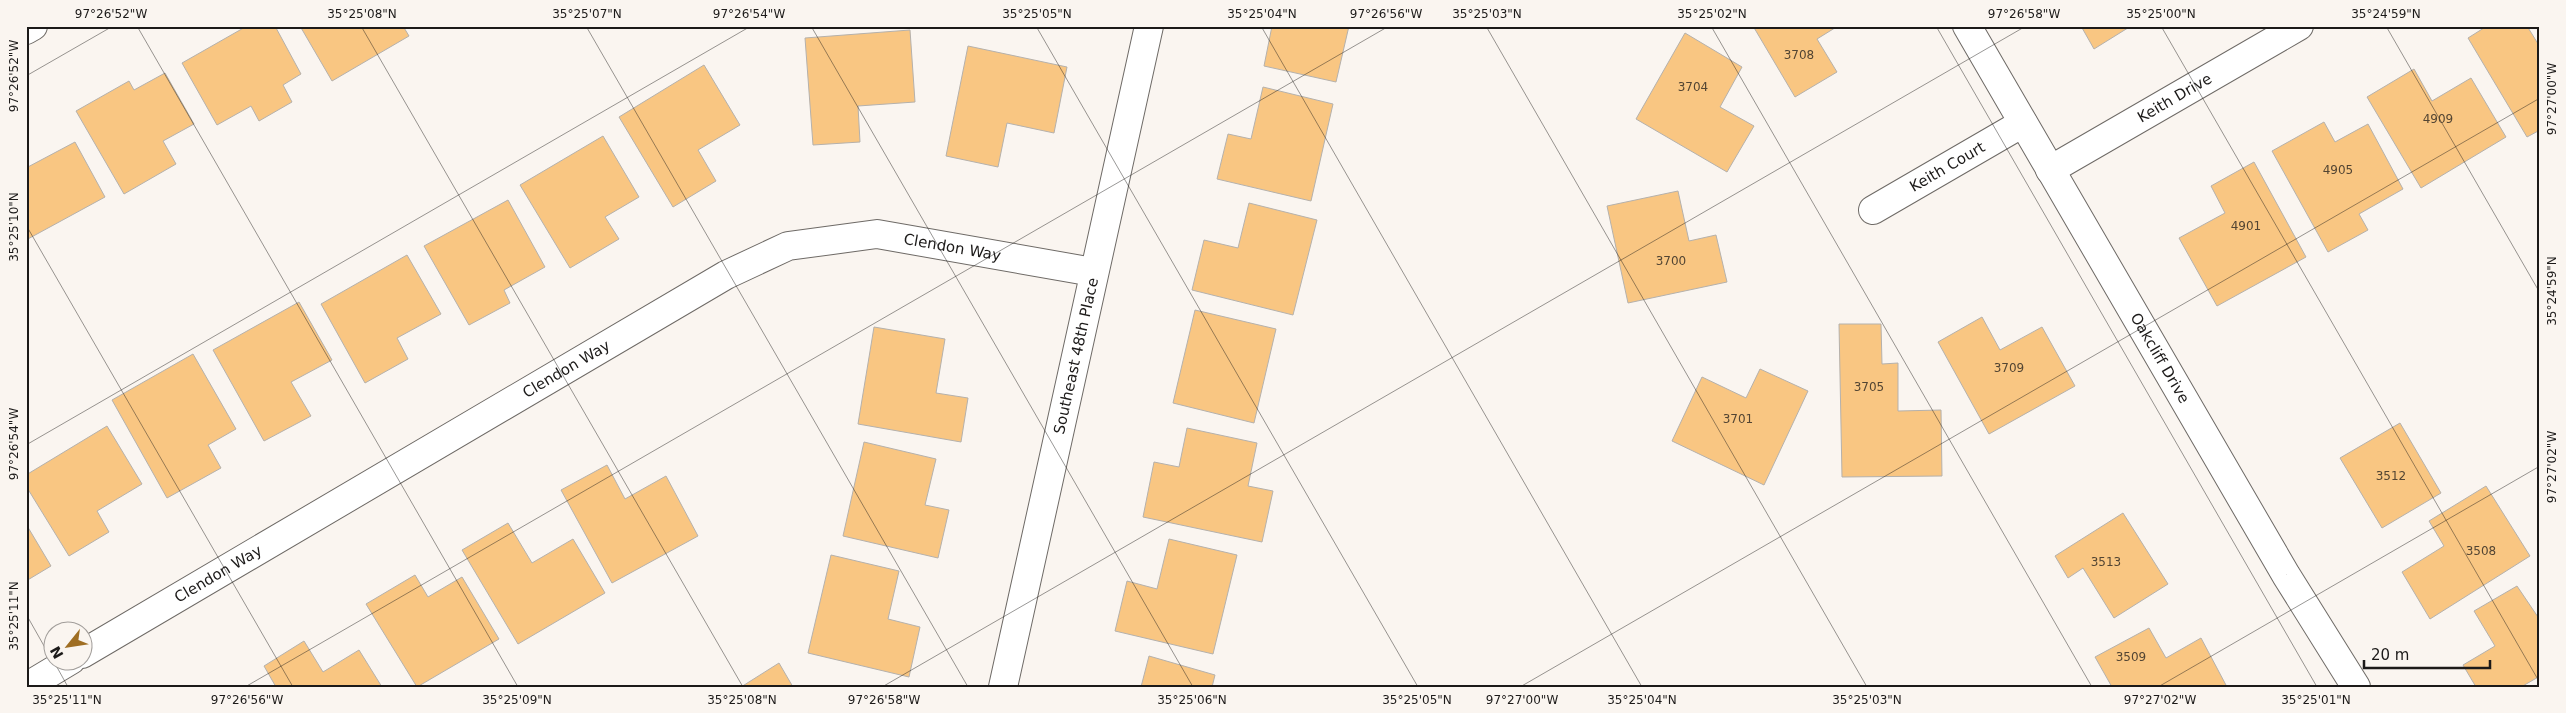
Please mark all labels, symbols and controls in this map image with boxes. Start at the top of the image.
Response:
text: 97°26'52"W [75,7,147,21]
text: 35°25'08"N [327,7,397,21]
text: 35°25'07"N [552,7,622,21]
text: 97°26'54"W [713,7,785,21]
text: 35°25'05"N [1002,7,1072,21]
text: 35°25'04"N [1227,7,1297,21]
text: 97°26'56"W [1350,7,1422,21]
text: 35°25'03"N [1452,7,1522,21]
text: 35°25'02"N [1677,7,1747,21]
text: 97°26'58"W [1988,7,2060,21]
text: 35°25'00"N [2126,7,2196,21]
text: 35°24'59"N [2351,7,2421,21]
text: 97°26'52"W [7,40,21,112]
house number: 3708 [1784,48,1814,62]
text: 97°27'00"W [2545,63,2559,135]
street label: Keith Drive [2134,69,2215,126]
house number: 3704 [1678,80,1708,94]
house number: 4909 [2423,112,2453,126]
street label: Keith Court [1907,138,1988,196]
house number: 4905 [2323,163,2353,177]
text: 35°25'10"N [7,192,21,262]
house number: 4901 [2231,219,2261,233]
street label: Clendon Way [902,230,1002,265]
house number: 3700 [1656,254,1686,268]
text: 35°24'59"N [2545,256,2559,326]
street label: Southeast 48th Place [1050,276,1102,436]
street label: Oakcliff Drive [2127,310,2193,406]
street label: Clendon Way [519,336,613,402]
house number: 3709 [1994,361,2024,375]
house number: 3705 [1854,380,1884,394]
text: 97°26'54"W [7,408,21,480]
house number: 3701 [1723,412,1753,426]
text: 97°27'02"W [2545,431,2559,503]
house number: 3512 [2376,469,2406,483]
street label: Clendon Way [171,541,265,607]
house number: 3508 [2466,544,2496,558]
house number: 3513 [2091,555,2121,569]
text: 35°25'11"N [7,581,21,651]
north arrow [42,620,92,670]
scale bar [2364,638,2490,670]
text: N [47,643,67,662]
text: 20 m [2371,646,2409,664]
house number: 3509 [2116,650,2146,664]
text: 35°25'11"N [32,693,102,707]
text: 97°26'56"W [211,693,283,707]
text: 35°25'09"N [482,693,552,707]
text: 35°25'08"N [707,693,777,707]
text: 97°26'58"W [848,693,920,707]
text: 35°25'06"N [1157,693,1227,707]
text: 35°25'05"N [1382,693,1452,707]
text: 97°27'00"W [1486,693,1558,707]
text: 35°25'04"N [1607,693,1677,707]
text: 35°25'03"N [1832,693,1902,707]
text: 97°27'02"W [2124,693,2196,707]
text: 35°25'01"N [2281,693,2351,707]

